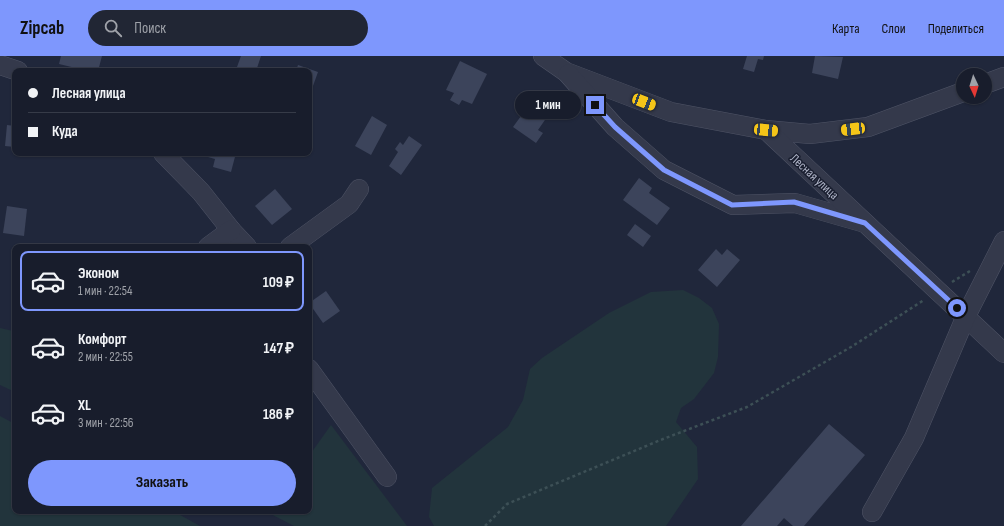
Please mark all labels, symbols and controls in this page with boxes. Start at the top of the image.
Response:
search box [88,10,368,46]
text: Zipcab [20,17,64,40]
icon: search [102,17,124,39]
text: Поиск [134,19,166,38]
text: Карта [832,20,860,37]
text: Слои [882,20,906,37]
text: Поделиться [928,20,984,37]
north arrow [956,68,992,104]
map controls [956,68,992,104]
text: Лесная улица [52,84,126,103]
callout: 1 мин [515,91,581,119]
car [631,92,657,112]
route end [586,96,604,114]
text: 1 мин [535,97,561,113]
text: Куда [52,122,78,141]
car [840,122,866,136]
car [754,123,778,137]
street label: Лесная улица [787,150,842,203]
icon: car [30,263,66,299]
text: Эконом [78,264,119,283]
text: 109 ₽ [263,273,294,292]
text: 1 мин · 22:54 [78,283,132,299]
route start [948,299,966,317]
icon: car [30,329,66,365]
text: Комфорт [78,330,127,349]
text: 147 ₽ [264,339,294,358]
text: 2 мин · 22:55 [78,349,133,365]
icon: car [30,395,66,431]
text: XL [78,396,91,415]
text: 186 ₽ [263,405,294,424]
text: 3 мин · 22:56 [78,415,134,431]
button: Заказать [28,460,296,506]

